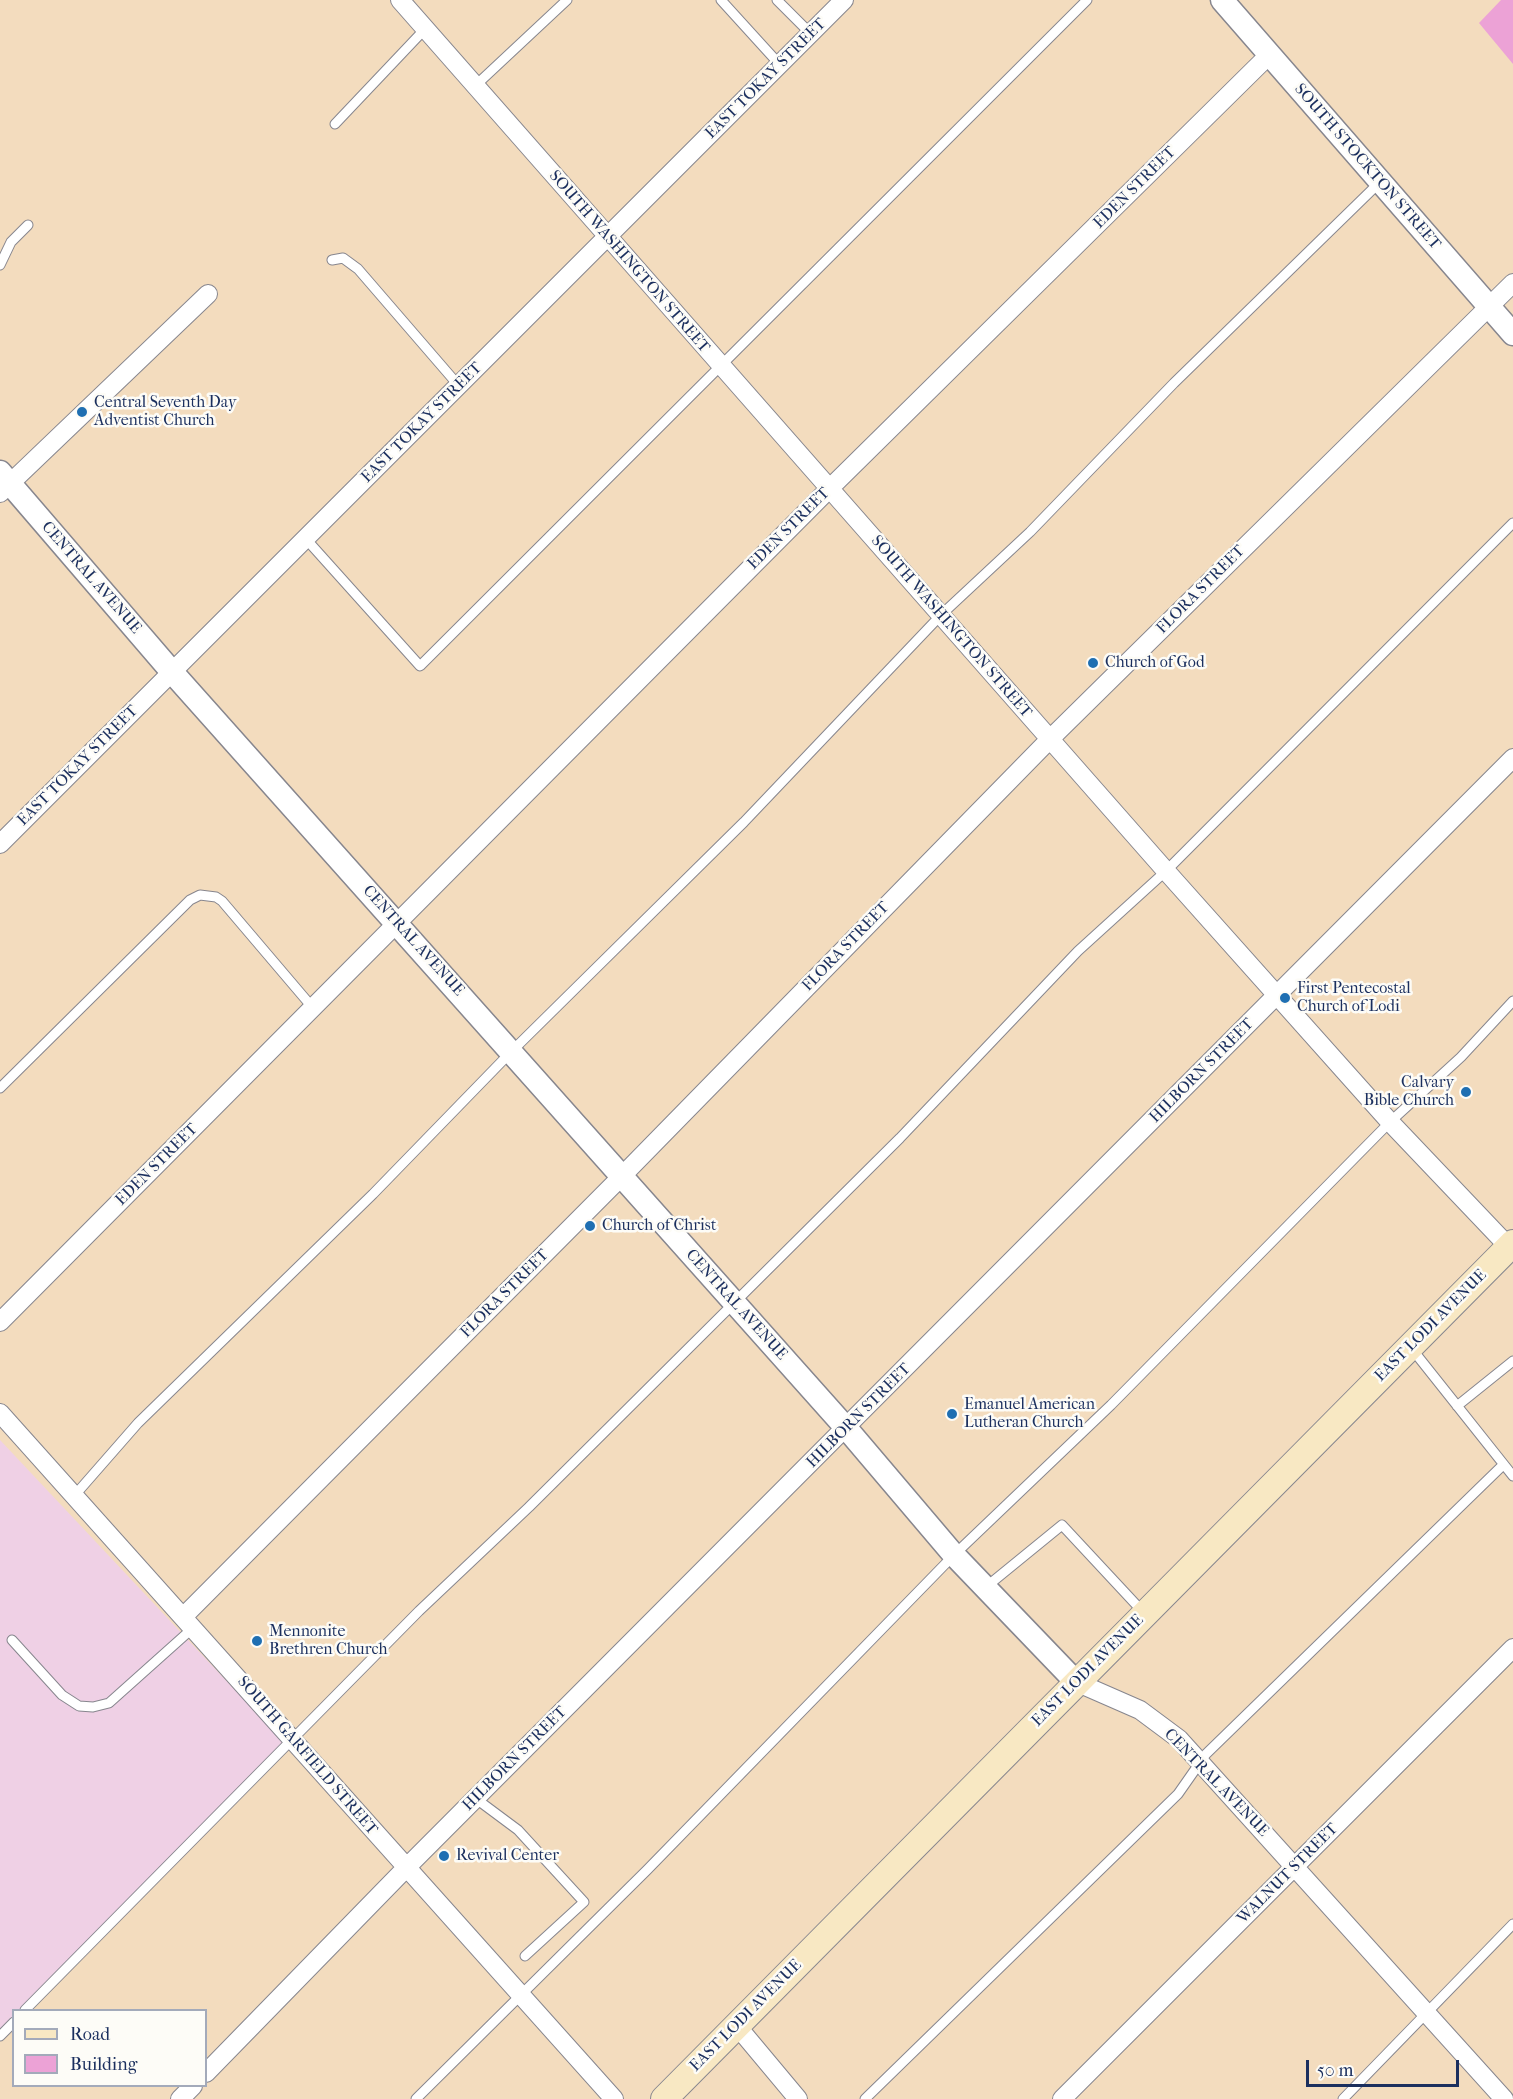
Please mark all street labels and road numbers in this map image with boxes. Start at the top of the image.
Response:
street label: EAST TOKAY STREET [702,15,830,143]
street label: SOUTH STOCKTON STREET [1290,80,1444,254]
street label: EDEN STREET [1090,143,1180,233]
street label: SOUTH WASHINGTON STREET [545,167,713,357]
street label: EAST TOKAY STREET [358,359,486,487]
street label: EDEN STREET [744,484,834,574]
street label: CENTRAL AVENUE [37,518,145,638]
street label: SOUTH WASHINGTON STREET [867,532,1035,722]
street label: FLORA STREET [1153,542,1249,638]
street label: EAST TOKAY STREET [14,702,142,830]
street label: CENTRAL AVENUE [358,882,468,1000]
street label: FLORA STREET [798,898,894,996]
street label: HILBORN STREET [1146,1015,1258,1127]
street label: EDEN STREET [112,1120,202,1210]
street label: FLORA STREET [457,1246,553,1342]
street label: CENTRAL AVENUE [681,1246,791,1364]
street label: EAST LODI AVENUE [1371,1266,1491,1386]
street label: HILBORN STREET [803,1360,915,1472]
street label: EAST LODI AVENUE [1028,1611,1148,1731]
street label: SOUTH GARFIELD STREET [233,1673,381,1839]
street label: HILBORN STREET [459,1703,571,1815]
street label: CENTRAL AVENUE [1160,1725,1272,1841]
street label: WALNUT STREET [1234,1820,1342,1928]
street label: EAST LODI AVENUE [686,1956,806,2076]

